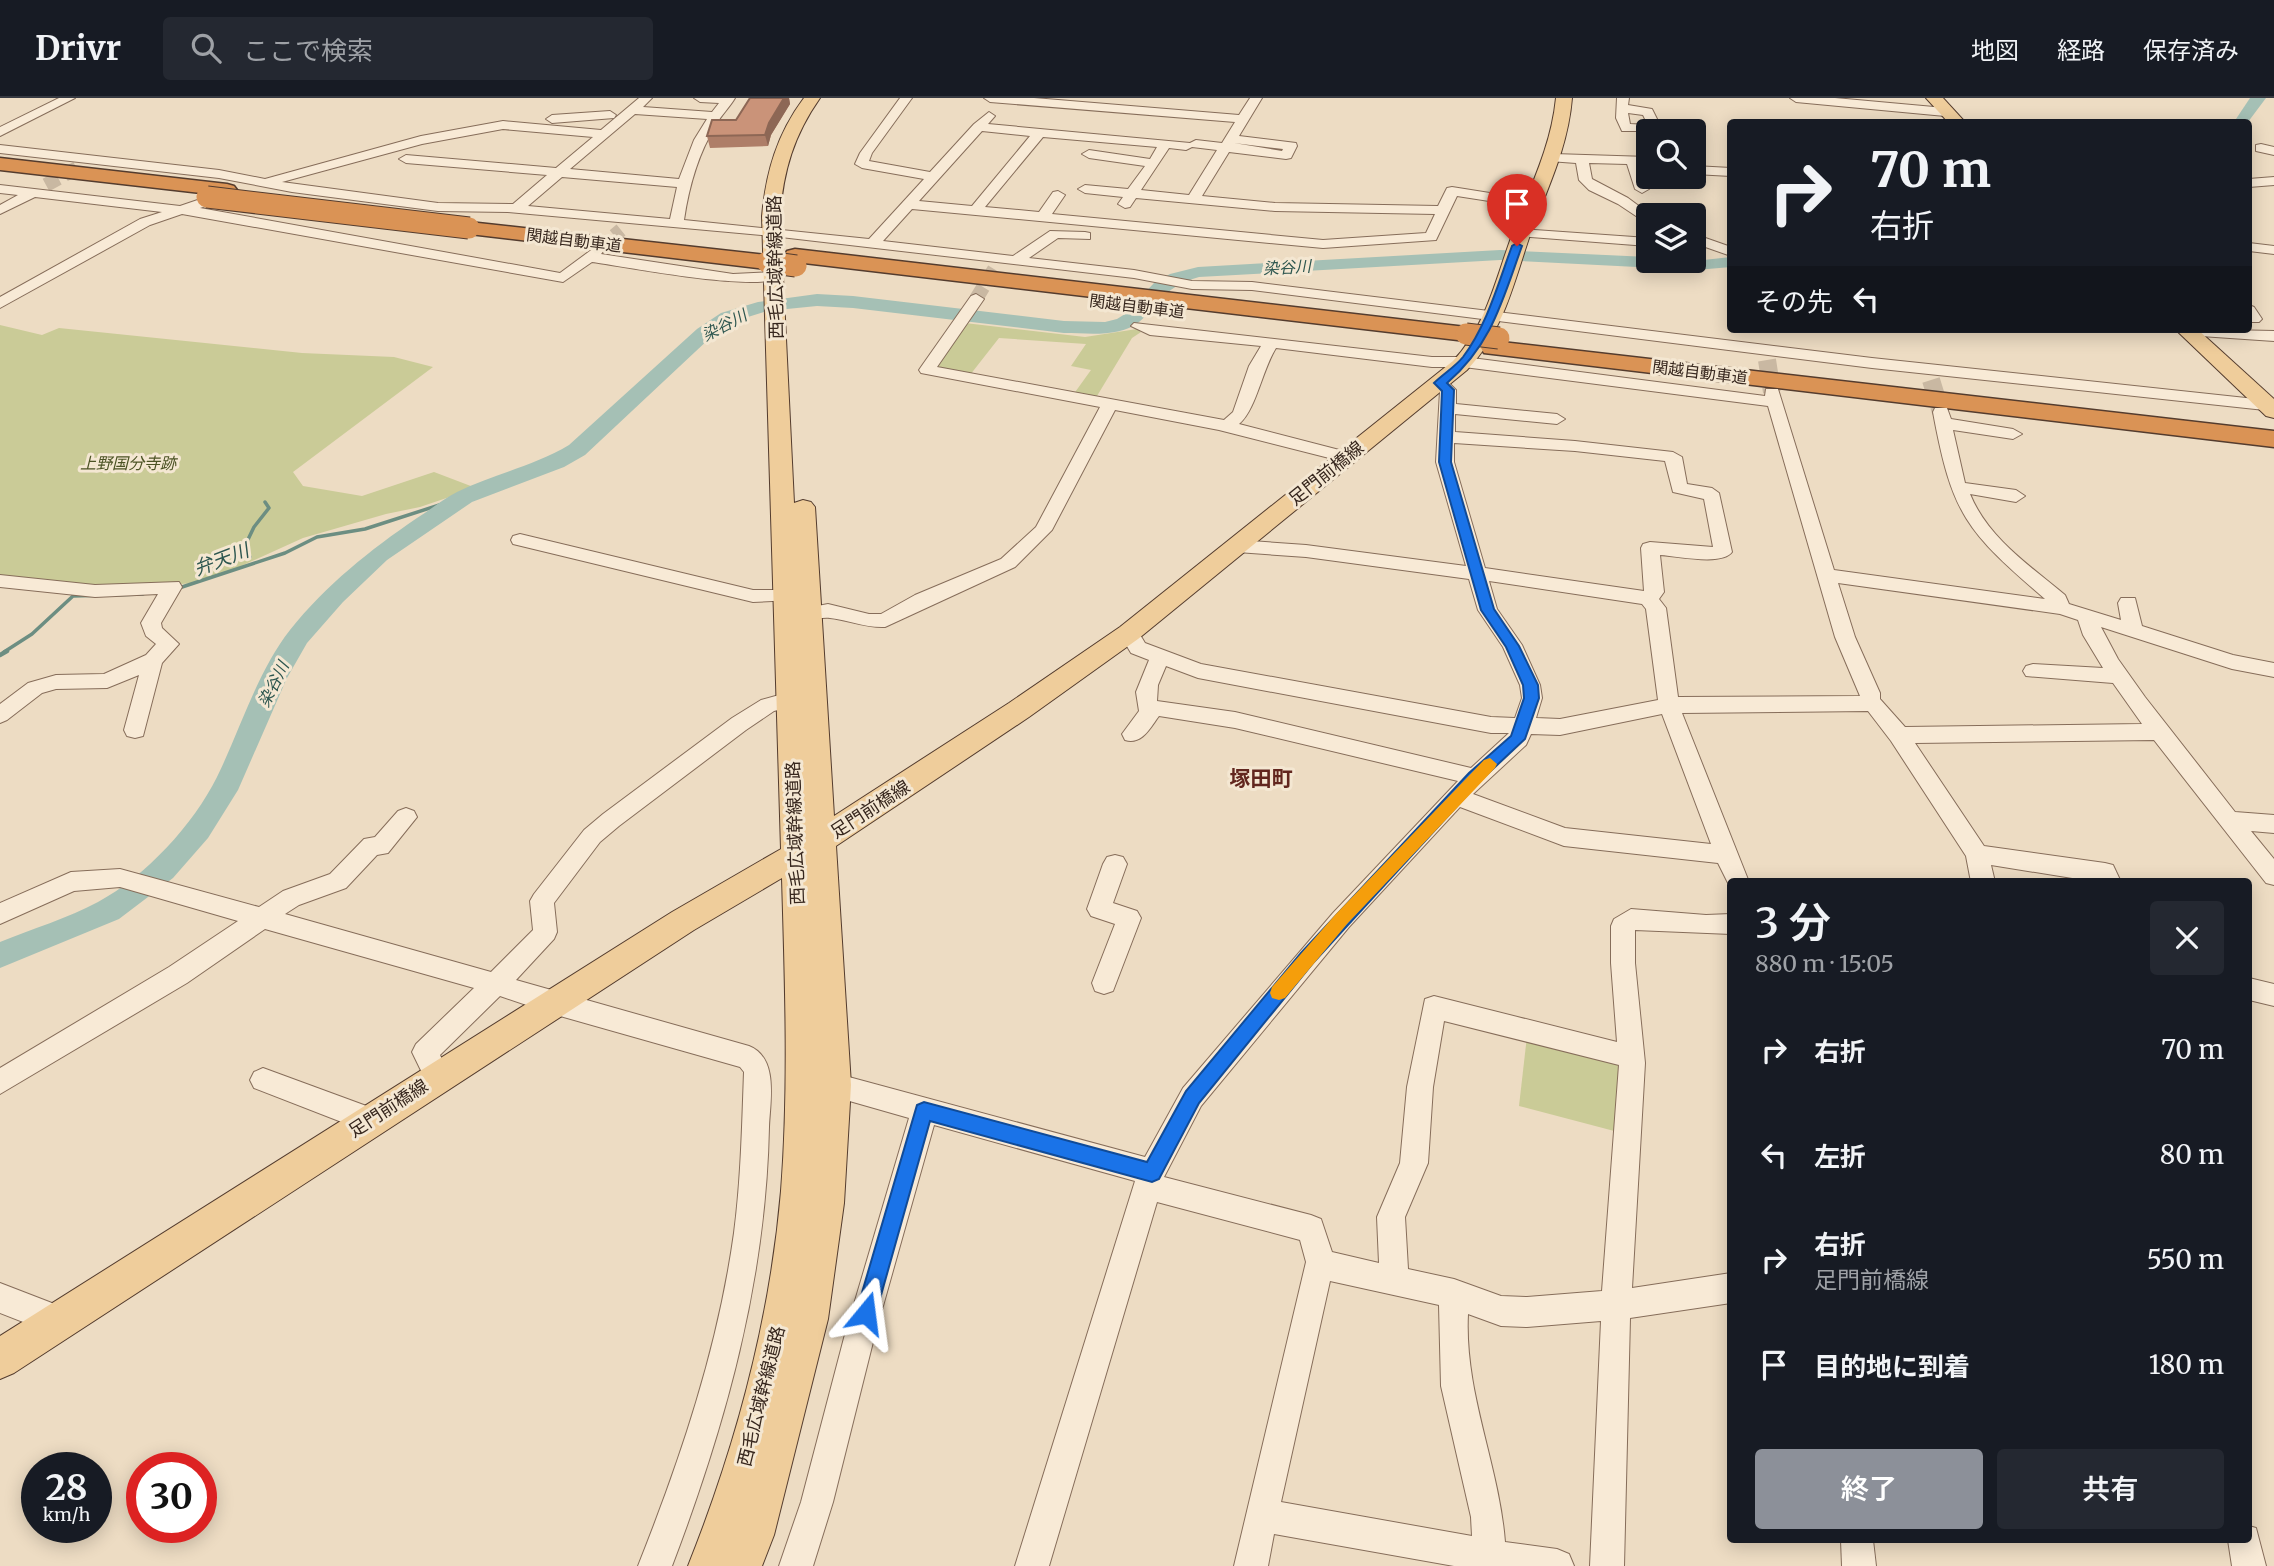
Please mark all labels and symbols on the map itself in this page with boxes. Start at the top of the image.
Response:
pin [1487,174,1547,246]
street label: 西毛広域幹線道路 [762,195,788,339]
street label: 関越自動車道 [525,224,623,256]
water label: 染谷川 [1263,256,1313,278]
street label: 関越自動車道 [1088,290,1186,322]
water label: 染谷川 [698,304,752,345]
street label: 関越自動車道 [1651,356,1749,388]
street label: 足門前橋線 [1284,436,1368,510]
park label: 上野国分寺跡 [80,453,179,473]
water label: 弁天川 [190,537,254,580]
water label: 染谷川 [253,656,293,710]
street label: 西毛広域幹線道路 [781,761,809,905]
district label: 塚田町 [1230,765,1293,792]
street label: 足門前橋線 [826,775,914,843]
street label: 足門前橋線 [344,1074,432,1142]
position arrow [829,1276,903,1350]
street label: 西毛広域幹線道路 [732,1323,790,1469]
speed limit sign: 30 [126,1452,217,1543]

